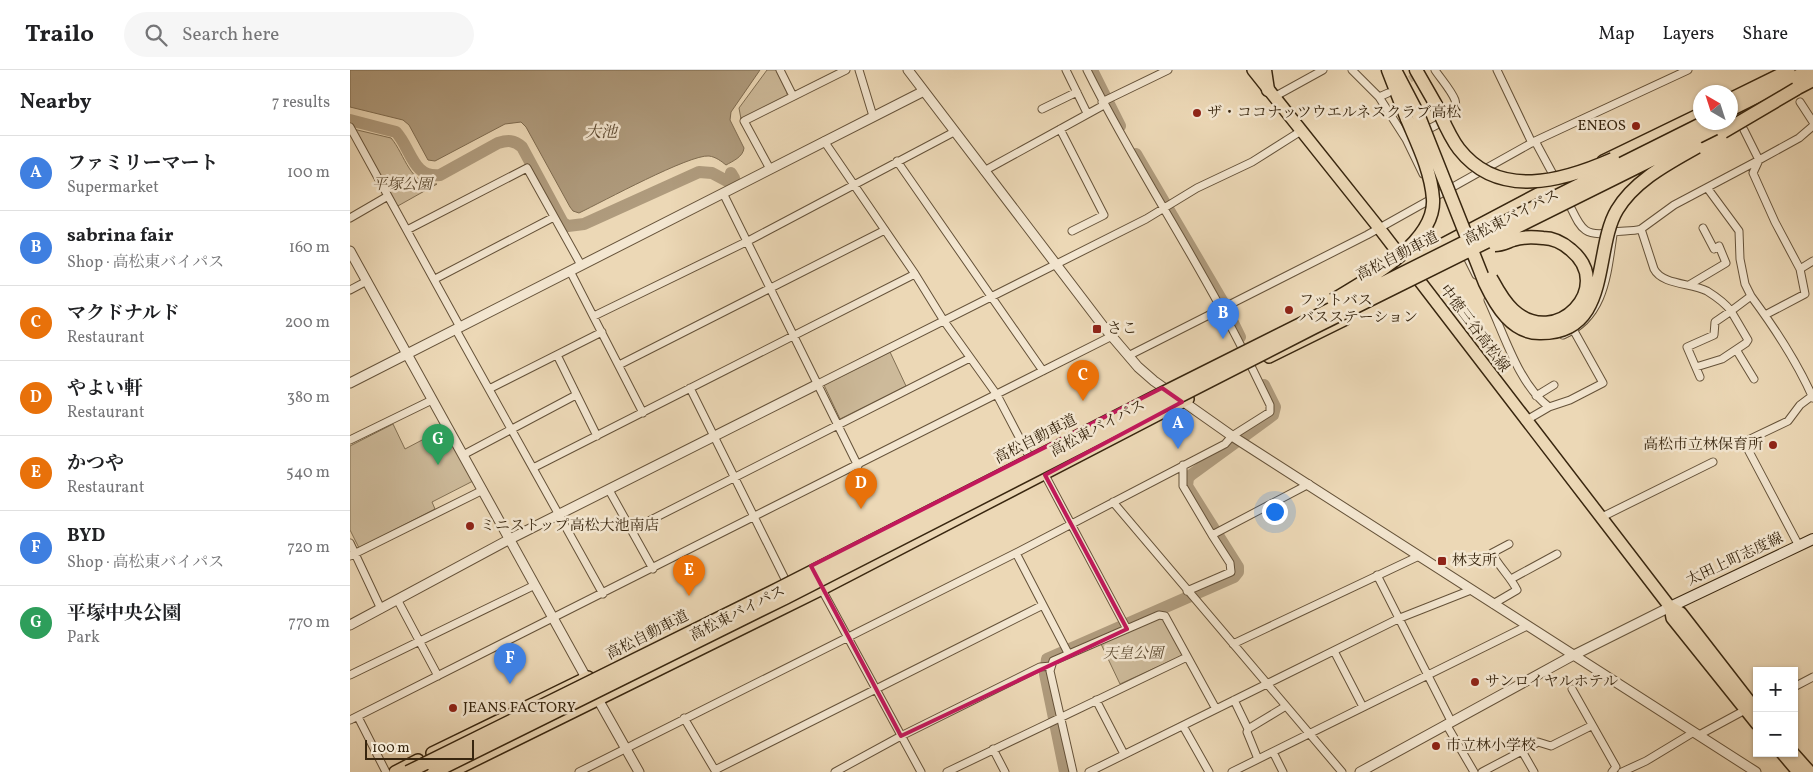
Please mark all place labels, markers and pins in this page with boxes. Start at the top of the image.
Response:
place label: ザ・ココナッツウエルネスクラブ高松 [1207,103,1461,124]
marker: ザ・ココナッツウエルネスクラブ高松 [1191,107,1203,119]
place label: ENEOS [1578,116,1626,137]
marker: ENEOS [1630,120,1642,132]
place label: フットバス バスステーション [1299,291,1418,329]
pin: B [1207,298,1239,339]
marker: フットバス バスステーション [1283,304,1295,316]
place label: さこ [1107,319,1137,340]
marker: さこ [1091,323,1103,335]
pin: C [1067,360,1099,401]
pin: A [1162,408,1194,449]
pin: G [422,424,454,465]
place label: 高松市立林保育所 [1643,435,1763,456]
marker: 高松市立林保育所 [1767,439,1779,451]
pin: D [845,468,877,509]
place label: ミニストップ高松大池南店 [480,516,660,537]
marker: ミニストップ高松大池南店 [464,520,476,532]
place label: 林支所 [1452,551,1497,572]
pin: E [673,555,705,596]
marker: 林支所 [1436,555,1448,567]
pin: F [494,643,526,684]
place label: サンロイヤルホテル [1485,672,1618,693]
marker: サンロイヤルホテル [1469,676,1481,688]
place label: JEANS FACTORY [463,698,576,719]
marker: JEANS FACTORY [447,702,459,714]
place label: 市立林小学校 [1446,736,1536,757]
marker: 市立林小学校 [1430,740,1442,752]

